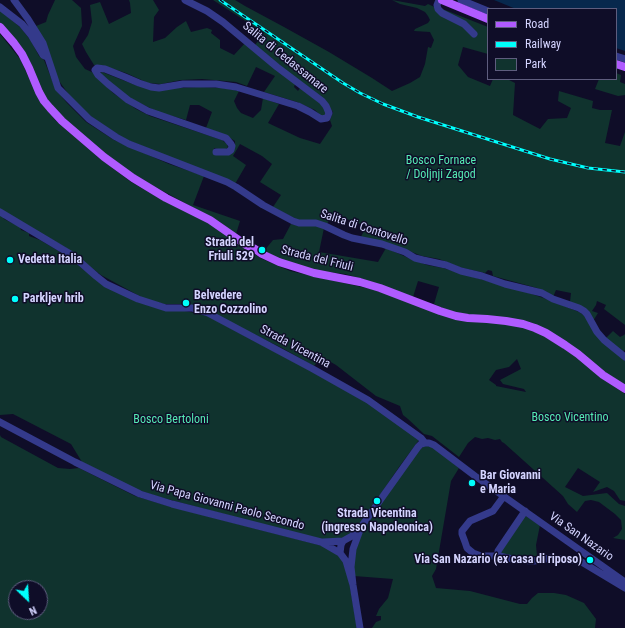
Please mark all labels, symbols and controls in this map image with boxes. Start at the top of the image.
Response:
legend [487,8,617,80]
text: Road [525,17,549,31]
street label: Salita di Cedassamare [239,19,331,97]
text: Railway [525,37,561,51]
text: Park [525,57,546,71]
park label: Bosco Fornace / Doljnji Zagod [406,154,476,182]
street label: Salita di Contovello [318,207,410,249]
place label: Strada del Friuli 529 [205,236,254,264]
street label: Strada del Friuli [279,243,355,275]
marker: Strada del Friuli 529 [257,245,267,255]
place label: Vedetta Italia [18,253,82,267]
marker: Vedetta Italia [5,255,15,265]
place label: Belvedere Enzo Cozzolino [194,289,267,317]
place label: Parkljev hrib [23,292,84,306]
marker: Parkljev hrib [10,294,20,304]
marker: Belvedere Enzo Cozzolino [181,298,191,308]
street label: Strada Vicentina [257,322,333,372]
park label: Bosco Vicentino [532,411,608,425]
park label: Bosco Bertoloni [133,413,209,427]
place label: Bar Giovanni e Maria [480,469,541,497]
street label: Via Papa Giovanni Paolo Secondo [148,478,306,534]
marker: Bar Giovanni e Maria [467,478,477,488]
marker: Strada Vicentina (ingresso Napoleonica) [372,496,382,506]
place label: Strada Vicentina (ingresso Napoleonica) [321,507,433,535]
street label: Via San Nazario [546,510,616,564]
place label: Via San Nazario (ex casa di riposo) [414,553,582,567]
marker: Via San Nazario (ex casa di riposo) [585,555,595,565]
north arrow [8,580,48,620]
text: N [27,603,39,618]

